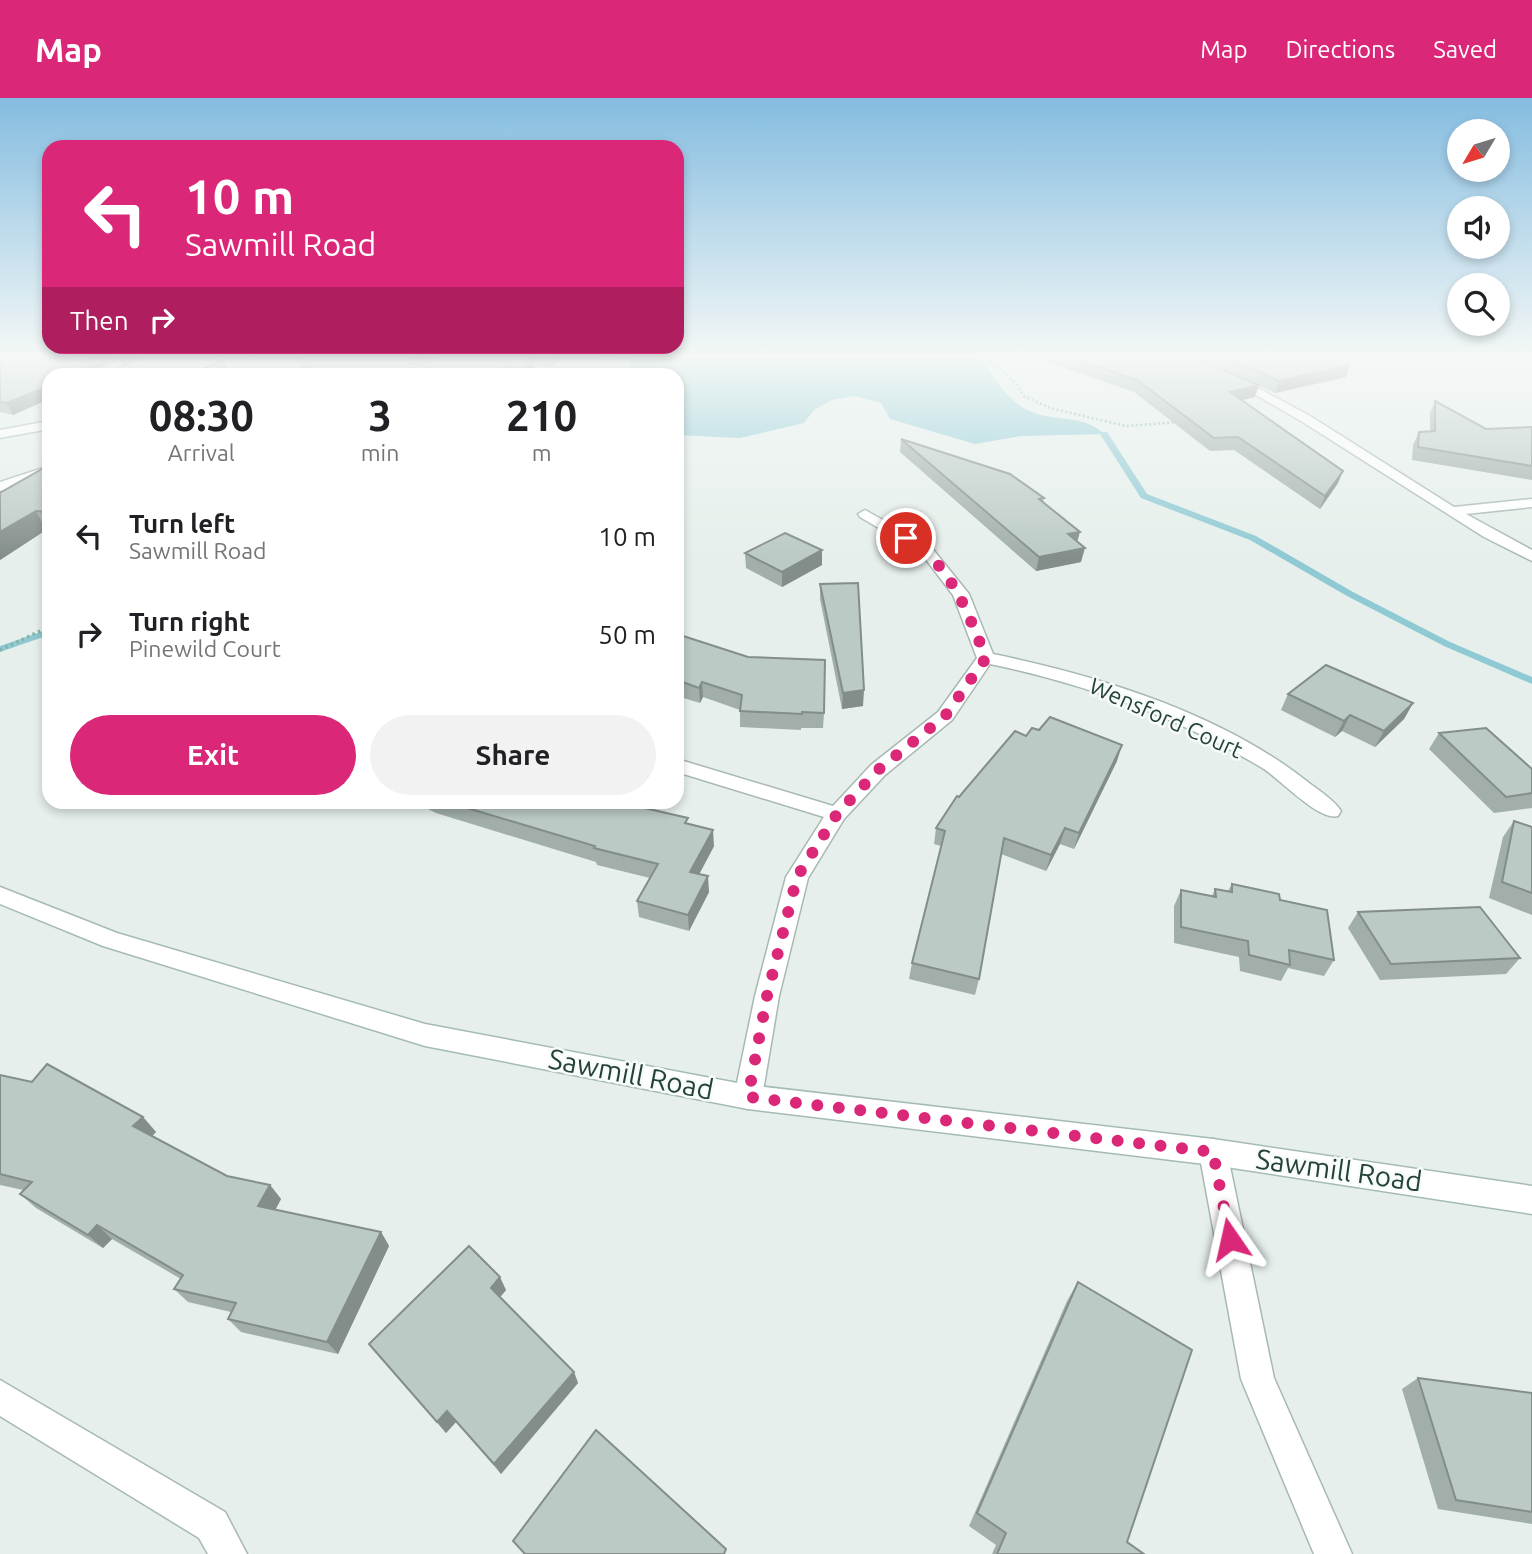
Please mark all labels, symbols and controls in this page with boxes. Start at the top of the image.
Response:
text: Map [35,31,102,68]
text: Map [1200,36,1247,63]
text: Directions [1285,36,1395,63]
text: Saved [1433,36,1497,63]
north arrow [1447,119,1510,182]
map controls [1447,119,1510,336]
icon: left [70,168,161,259]
text: 10 m [185,168,294,223]
button: sound [1447,196,1510,259]
text: Sawmill Road [185,226,376,262]
button: search [1447,273,1510,336]
icon: right [143,301,181,339]
text: Then [70,306,129,335]
text: 08:30 [149,392,254,439]
text: 3 [368,392,392,439]
text: 210 [506,392,577,439]
text: Arrival [168,440,235,465]
text: min [361,440,399,465]
text: m [532,440,552,465]
pin [876,508,936,568]
text: Turn left [129,509,235,538]
icon: left [70,517,108,555]
icon: arrive [887,519,925,557]
text: 10 m [598,522,656,551]
text: Sawmill Road [129,538,267,563]
text: Turn right [129,607,250,636]
icon: right [70,615,108,653]
text: 50 m [598,620,656,649]
text: Pinewild Court [129,636,281,661]
street label: Wensford Court [1086,673,1247,762]
button: Exit [70,715,356,795]
button: Share [370,715,656,795]
street label: Sawmill Road [546,1042,716,1105]
street label: Sawmill Road [1254,1143,1424,1197]
position arrow [1193,1202,1267,1276]

